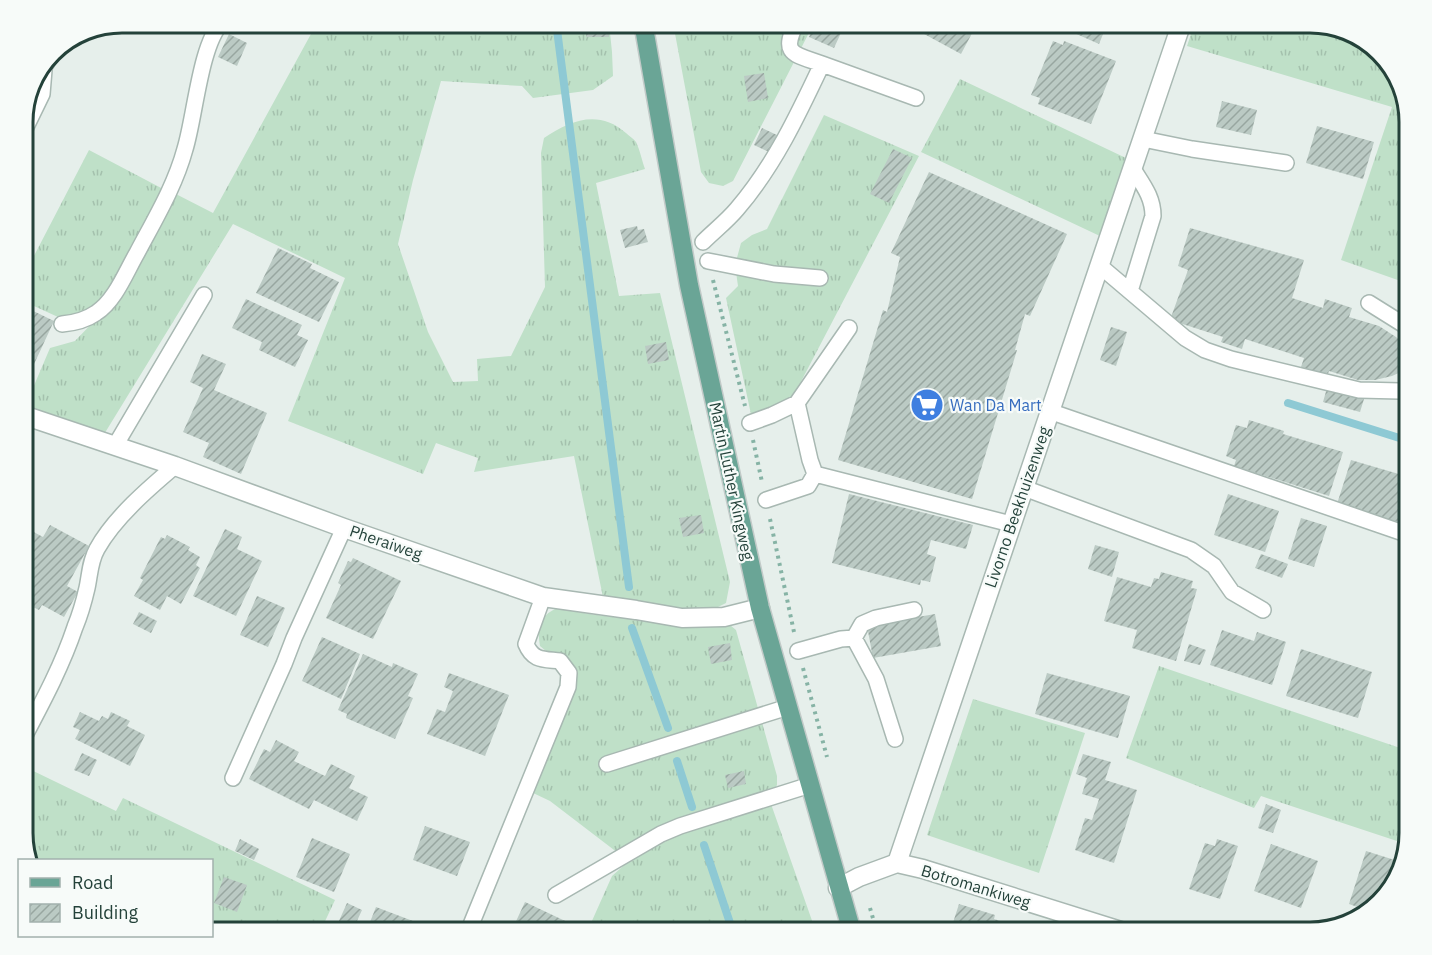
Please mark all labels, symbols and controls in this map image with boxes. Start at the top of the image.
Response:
supermarket icon: Wan Da Mart [909,387,945,423]
place label: Wan Da Mart [950,395,1042,415]
street label: Martin Luther Kingweg [705,400,759,562]
street label: Livorno Beekhuizenweg [980,423,1054,590]
street label: Pheraiweg [347,520,425,564]
legend [18,859,213,937]
street label: Botromankiweg [919,860,1034,912]
text: Road [72,871,113,894]
text: Building [72,901,139,924]

